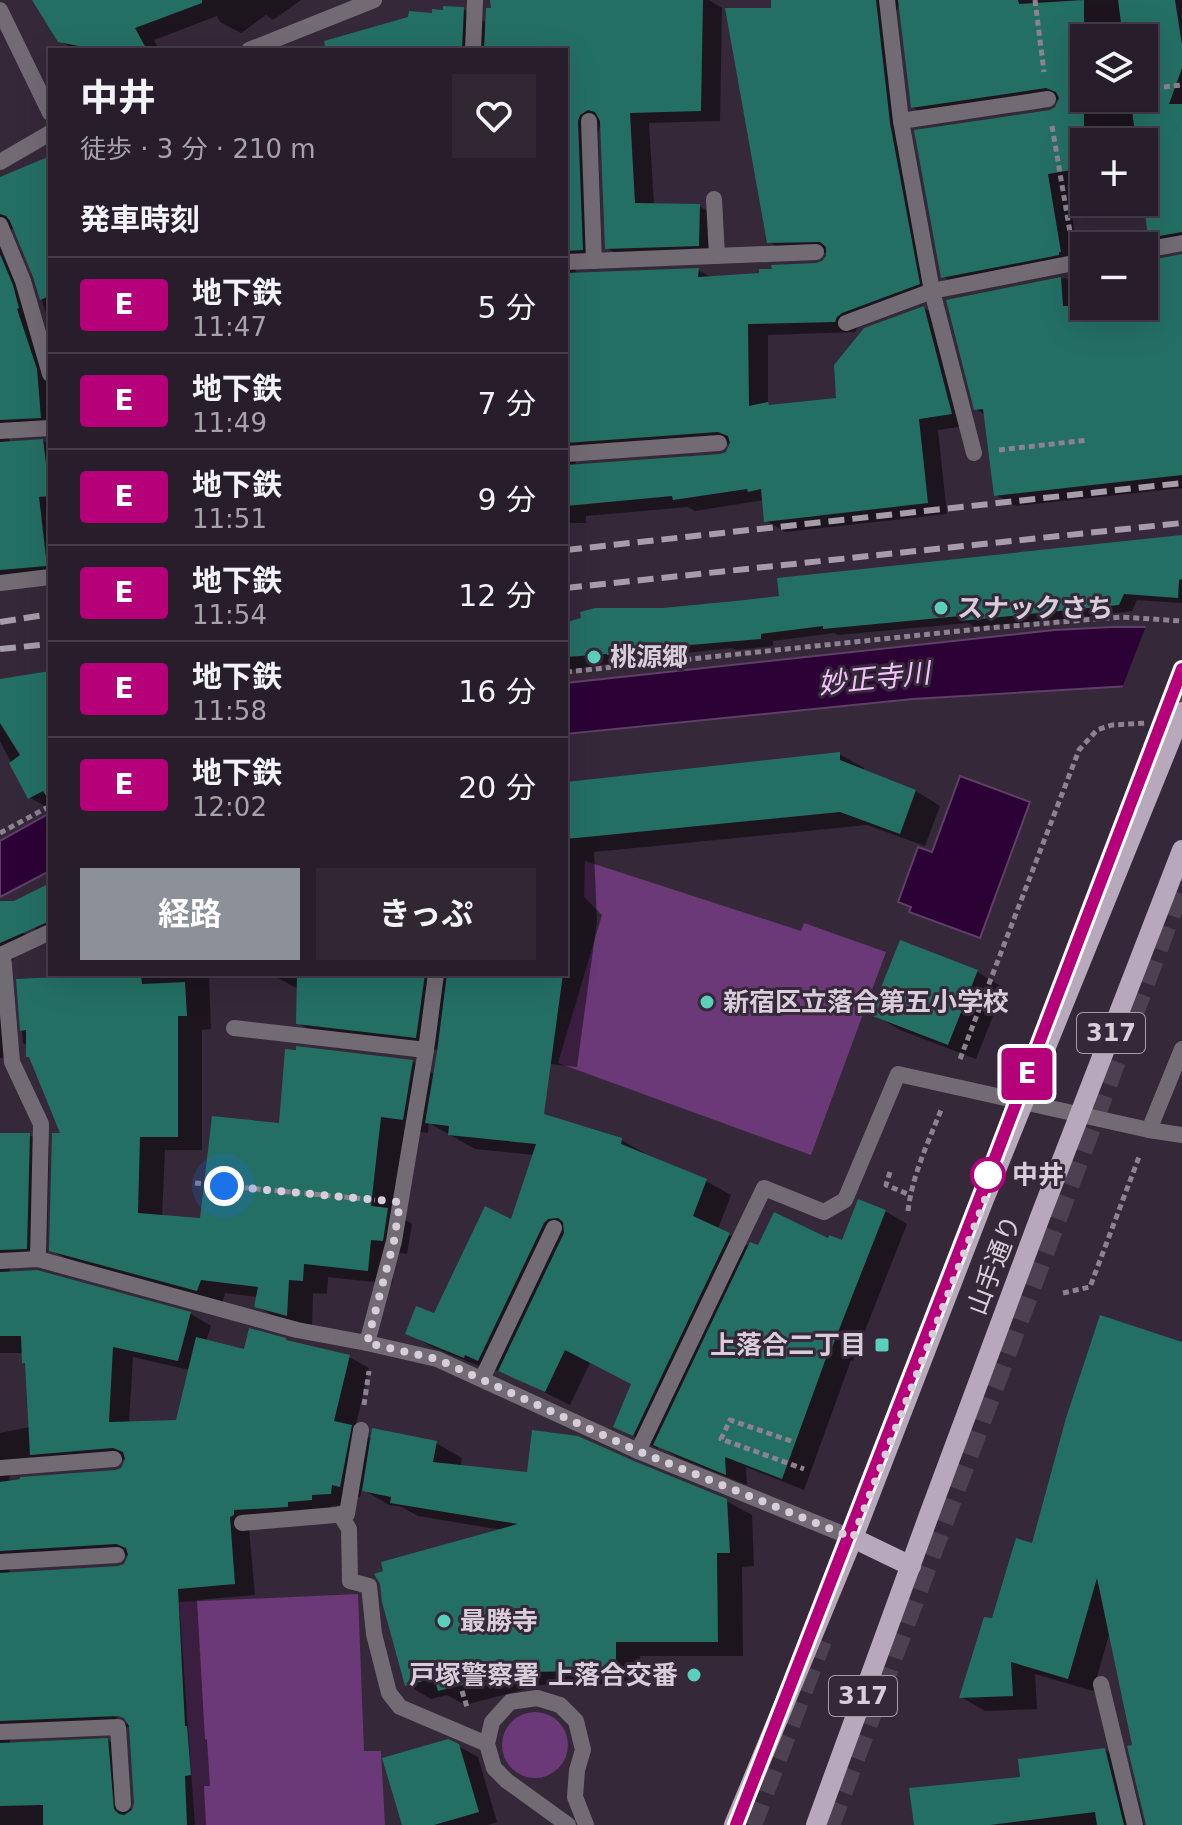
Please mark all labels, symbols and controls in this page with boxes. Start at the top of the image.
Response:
map controls [1070,24,1158,320]
button: layers [1070,24,1158,112]
button: heart [452,74,536,158]
text: 中井 [80,76,156,120]
button: + [1070,128,1158,216]
text: 徒歩 · 3 分 · 210 m [80,134,316,164]
text: 発車時刻 [80,202,200,237]
button: − [1070,232,1158,320]
text: 地下鉄 [192,275,282,310]
text: E [114,288,134,321]
text: 5 分 [477,290,536,325]
text: 11:47 [192,312,267,342]
text: 地下鉄 [192,371,282,406]
text: E [114,384,134,417]
text: 7 分 [477,386,536,421]
text: 11:49 [192,408,267,438]
text: 地下鉄 [192,467,282,502]
text: E [114,480,134,513]
text: 9 分 [477,482,536,517]
text: 11:51 [192,504,267,534]
text: 地下鉄 [192,563,282,598]
text: E [114,576,134,609]
text: 12 分 [458,578,536,613]
place label: スナックさち [957,593,1113,623]
marker: スナックさち [932,599,950,617]
text: 11:54 [192,600,267,630]
place label: 桃源郷 [610,642,688,672]
marker: 桃源郷 [585,648,603,666]
water label: 妙正寺川 [817,656,934,701]
text: 地下鉄 [192,659,282,694]
text: E [114,672,134,705]
text: 16 分 [458,674,536,709]
text: 11:58 [192,696,267,726]
text: 地下鉄 [192,755,282,790]
text: E [114,768,134,801]
text: 20 分 [458,770,536,805]
text: 12:02 [192,792,267,822]
button: 経路 [80,868,300,960]
button: きっぷ [316,868,536,960]
place label: 新宿区立落合第五小学校 [723,987,1009,1017]
marker: 新宿区立落合第五小学校 [698,993,716,1011]
road number: 317 [1077,1013,1145,1053]
line badge: E [1001,1048,1053,1100]
text: E [1017,1057,1037,1090]
marker: 中井 [971,1158,1005,1192]
place label: 中井 [1012,1160,1064,1190]
your location [204,1166,244,1206]
street label: 山手通り [961,1211,1027,1319]
place label: 上落合二丁目 [710,1330,866,1360]
marker: 上落合二丁目 [873,1336,891,1354]
place label: 最勝寺 [460,1606,538,1636]
marker: 最勝寺 [435,1612,453,1630]
place label: 戸塚警察署 上落合交番 [409,1660,678,1690]
marker: 戸塚警察署 上落合交番 [685,1666,703,1684]
road number: 317 [829,1676,897,1716]

